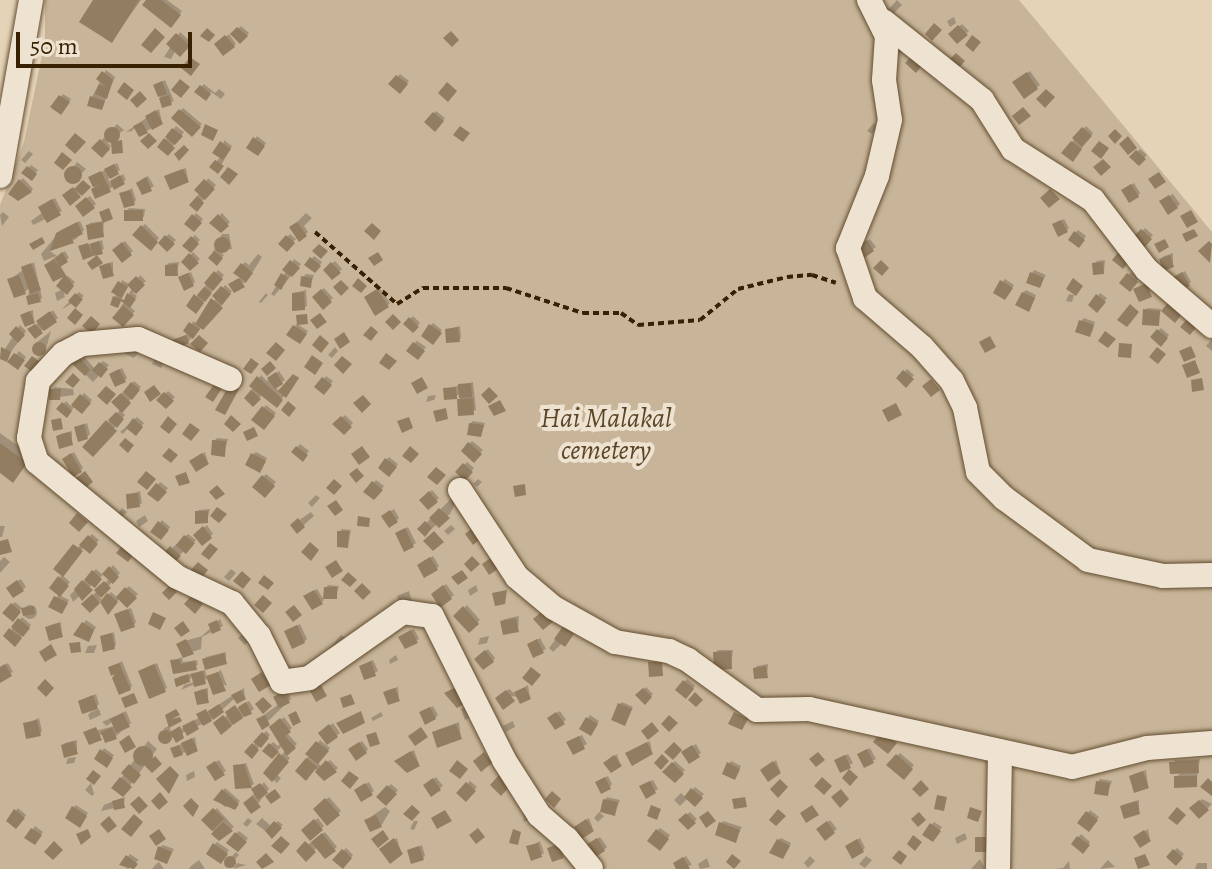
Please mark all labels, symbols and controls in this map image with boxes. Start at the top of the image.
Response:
scale bar [20,16,196,66]
text: 50 m [30,30,78,62]
park label: Hai Malakal cemetery [540,401,672,467]

